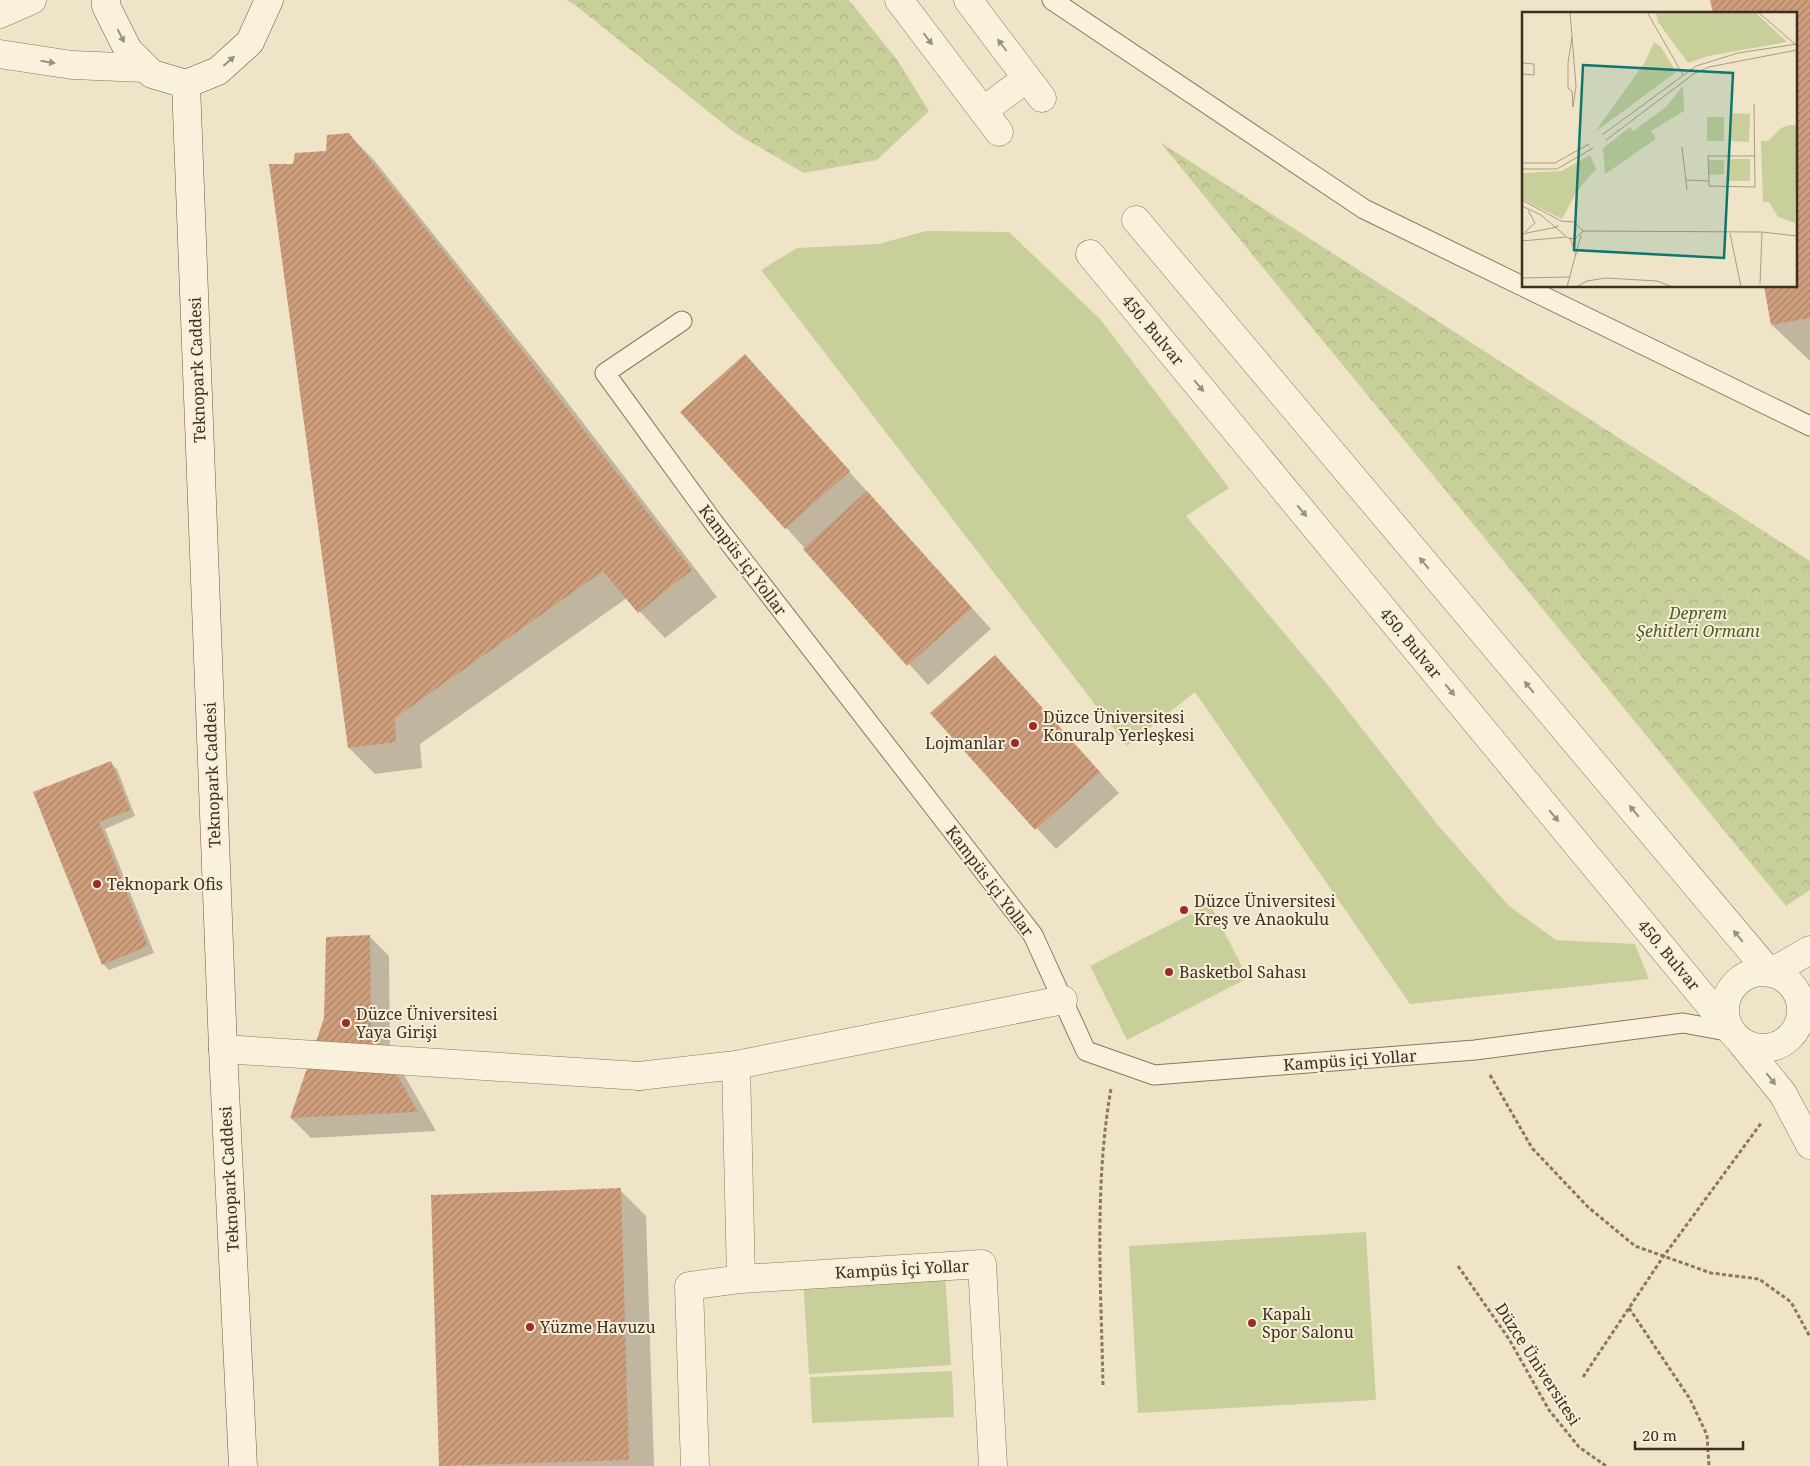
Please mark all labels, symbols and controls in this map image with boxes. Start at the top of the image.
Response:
inset map [1522,12,1798,288]
one-way arrow [117,29,125,44]
one-way arrow [923,32,933,46]
one-way arrow [997,38,1007,52]
one-way arrow [222,55,234,67]
one-way arrow [40,58,56,66]
street label: 450. Bulvar [1117,290,1189,371]
street label: Teknopark Caddesi [183,297,211,443]
one-way arrow [1193,379,1204,392]
street label: Kampüs içi Yollar [694,500,792,620]
one-way arrow [1297,504,1308,517]
one-way arrow [1419,556,1430,569]
park label: Deprem Şehitleri Ormanı [1636,602,1760,642]
street label: 450. Bulvar [1375,603,1447,684]
one-way arrow [1524,681,1535,693]
one-way arrow [1445,683,1456,696]
street label: Teknopark Caddesi [198,702,226,848]
place label: Düzce Üniversitesi Konuralp Yerleşkesi [1043,706,1194,746]
marker: Düzce Üniversitesi Konuralp Yerleşkesi [1027,720,1039,732]
place label: Lojmanlar [925,732,1005,754]
marker: Lojmanlar [1009,737,1021,749]
one-way arrow [1628,805,1639,818]
one-way arrow [1548,809,1559,822]
street label: Kampüs içi Yollar [941,821,1039,941]
place label: Teknopark Ofis [107,873,223,895]
marker: Teknopark Ofis [91,878,103,890]
place label: Düzce Üniversitesi Kreş ve Anaokulu [1194,890,1336,930]
marker: Düzce Üniversitesi Kreş ve Anaokulu [1178,904,1190,916]
street label: 450. Bulvar [1633,915,1705,996]
one-way arrow [1733,929,1744,942]
place label: Basketbol Sahası [1179,961,1306,983]
marker: Basketbol Sahası [1163,966,1175,978]
place label: Düzce Üniversitesi Yaya Girişi [355,1003,498,1043]
marker: Düzce Üniversitesi Yaya Girişi [340,1017,352,1029]
street label: Kampüs içi Yollar [1283,1044,1418,1076]
one-way arrow [1765,1072,1776,1085]
street label: Teknopark Caddesi [214,1106,244,1252]
street label: Kampüs İçi Yollar [834,1254,970,1283]
street label: Düzce Üniversitesi [1490,1299,1586,1429]
place label: Kapalı Spor Salonu [1262,1303,1354,1343]
place label: Yüzme Havuzu [539,1316,656,1338]
marker: Kapalı Spor Salonu [1246,1317,1258,1329]
marker: Yüzme Havuzu [524,1321,536,1333]
scale bar [1635,1418,1742,1450]
text: 20 m [1642,1425,1677,1445]

